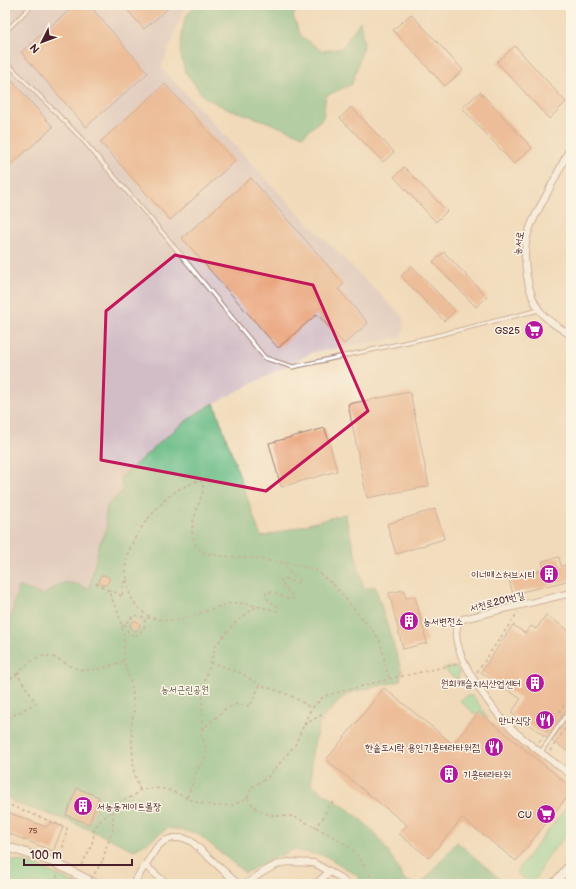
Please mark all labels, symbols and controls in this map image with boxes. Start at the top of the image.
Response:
north arrow [22,22,62,62]
text: N [27,41,43,56]
street label: 농서로 [511,230,527,256]
supermarket icon: GS25 [523,319,545,341]
place label: GS25 [495,325,520,337]
building icon: 이너매스허브시티 [538,563,560,585]
place label: 이너매스허브시티 [471,569,535,581]
street label: 서천로201번길 [469,589,526,615]
building icon: 농서변전소 [398,610,420,632]
place label: 농서변전소 [423,616,463,628]
building icon: 원희캐슬지식산업센터 [524,672,546,694]
place label: 원희캐슬지식산업센터 [441,678,521,690]
park label: 농서근린공원 [161,684,209,696]
restaurant icon: 만나식당 [534,709,556,731]
place label: 만나식당 [499,715,531,727]
restaurant icon: 한솥도시락 용인기흥테라타워점 [483,736,505,758]
place label: 한솥도시락 용인기흥테라타워점 [365,742,480,754]
building icon: 기흥테라타워 [438,763,460,785]
place label: 기흥테라타워 [463,769,511,781]
building icon: 서농동게이트볼장 [72,795,94,817]
place label: 서농동게이트볼장 [97,801,161,813]
supermarket icon: CU [535,803,557,825]
place label: CU [518,809,532,821]
house number: 75 [29,826,38,835]
scale bar [24,841,132,867]
text: 100 m [30,848,62,863]

